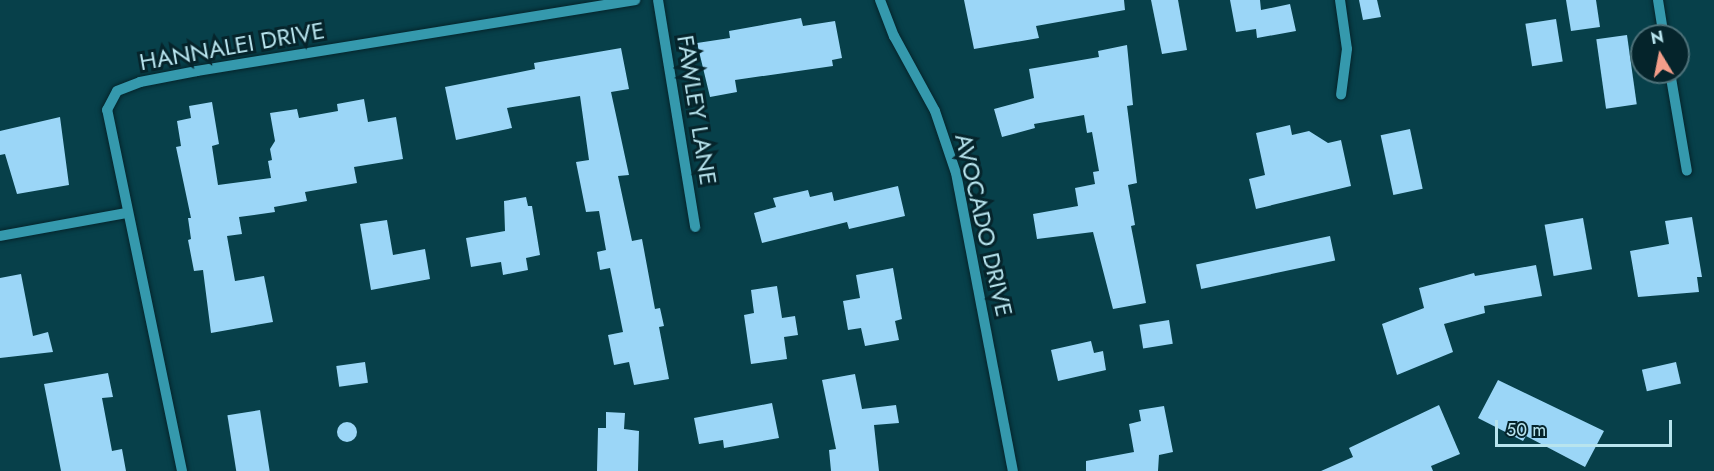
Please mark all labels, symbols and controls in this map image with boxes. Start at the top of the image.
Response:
street label: HANNALEI DRIVE [137,16,327,76]
north arrow [1630,24,1690,84]
text: N [1649,25,1665,50]
street label: FAWLEY LANE [671,33,723,187]
street label: AVOCADO DRIVE [949,131,1019,319]
scale bar [1498,408,1675,446]
text: 50 m [1506,417,1546,443]

